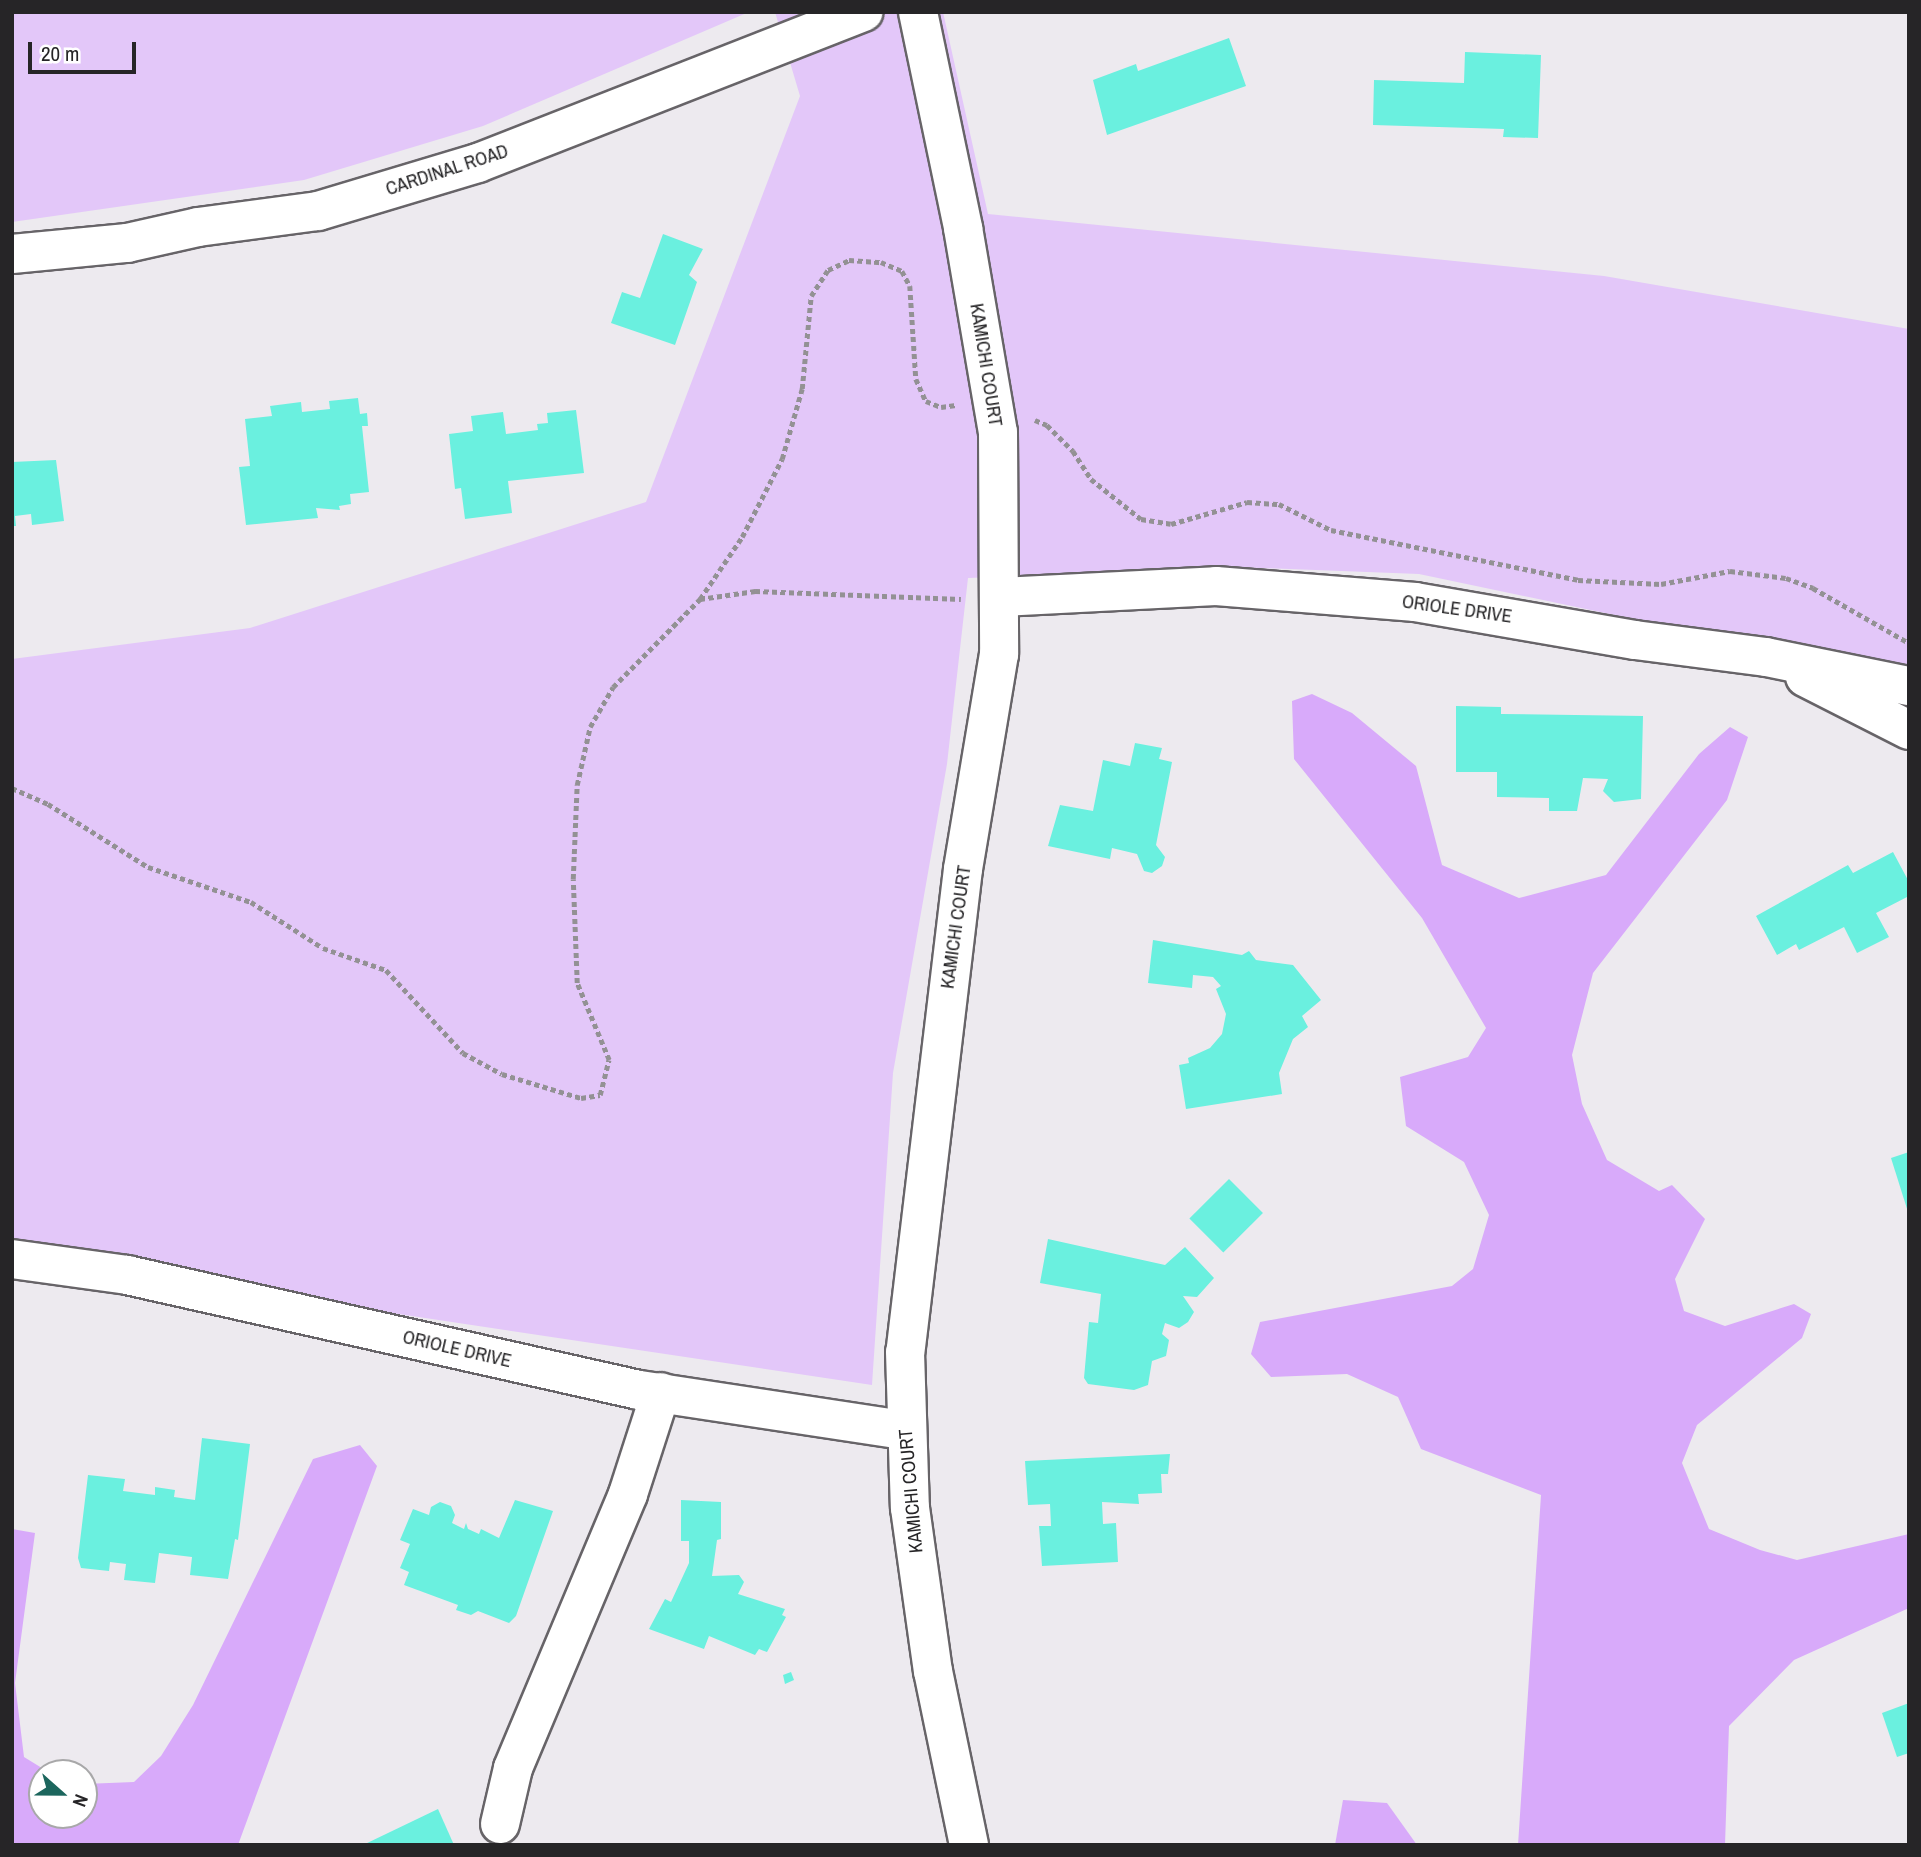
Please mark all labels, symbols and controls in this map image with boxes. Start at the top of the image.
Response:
scale bar [32,28,140,72]
text: 20 m [41,39,79,68]
street label: CARDINAL ROAD [383,139,511,201]
street label: KAMICHI COURT [965,302,1007,428]
street label: ORIOLE DRIVE [1401,590,1513,628]
street label: KAMICHI COURT [936,864,976,990]
street label: ORIOLE DRIVE [400,1325,514,1373]
street label: KAMICHI COURT [894,1428,928,1554]
north arrow [28,1759,98,1829]
text: N [67,1791,95,1811]

